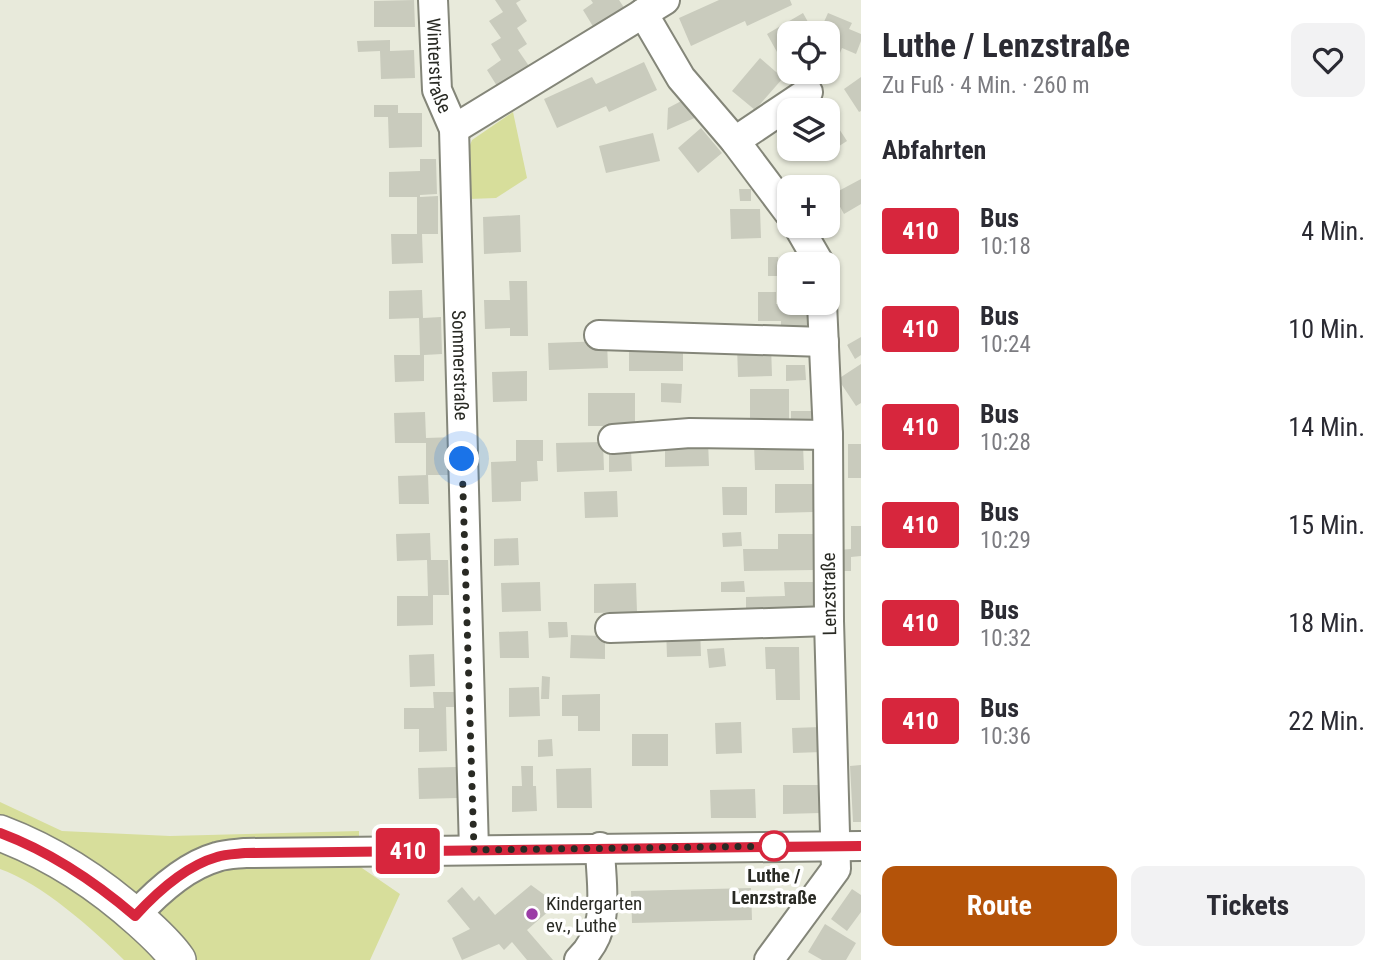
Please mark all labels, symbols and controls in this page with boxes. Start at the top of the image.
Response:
street label: Winterstraße [422,17,457,117]
map controls [777,21,840,315]
button: locate [777,21,840,84]
button: heart [1291,23,1365,97]
text: Luthe / Lenzstraße [882,26,1130,65]
text: Zu Fuß · 4 Min. · 260 m [882,72,1090,99]
button: layers [777,98,840,161]
text: Abfahrten [882,135,986,165]
button: + [777,175,840,238]
text: Bus [980,203,1019,233]
text: 4 Min. [1301,216,1365,246]
text: 410 [902,217,939,245]
text: 10:18 [980,233,1031,260]
button: − [777,252,840,315]
text: Bus [980,301,1019,331]
street label: Sommerstraße [448,310,474,421]
text: 10 Min. [1288,314,1365,344]
text: 410 [902,315,939,343]
text: 10:24 [980,331,1031,358]
text: Bus [980,399,1019,429]
text: 14 Min. [1288,412,1365,442]
text: 410 [902,413,939,441]
text: 10:28 [980,429,1031,456]
your location [444,441,479,476]
text: Bus [980,497,1019,527]
text: 15 Min. [1288,510,1365,540]
text: 410 [902,511,939,539]
text: 10:29 [980,527,1031,554]
street label: Lenzstraße [817,552,841,636]
text: Bus [980,595,1019,625]
text: 18 Min. [1288,608,1365,638]
text: 410 [902,609,939,637]
text: 10:32 [980,625,1031,652]
text: Bus [980,693,1019,723]
text: 22 Min. [1288,706,1365,736]
text: 410 [902,707,939,735]
text: 10:36 [980,723,1031,750]
line badge: 410 [368,828,448,874]
marker: Luthe / Lenzstraße [759,831,789,861]
text: 410 [390,837,426,865]
place label: Luthe / Lenzstraße [731,864,817,909]
button: Route [882,866,1117,946]
button: Tickets [1131,866,1365,946]
place label: Kindergarten ev., Luthe [546,892,642,937]
marker: Kindergarten ev., Luthe [524,906,540,922]

